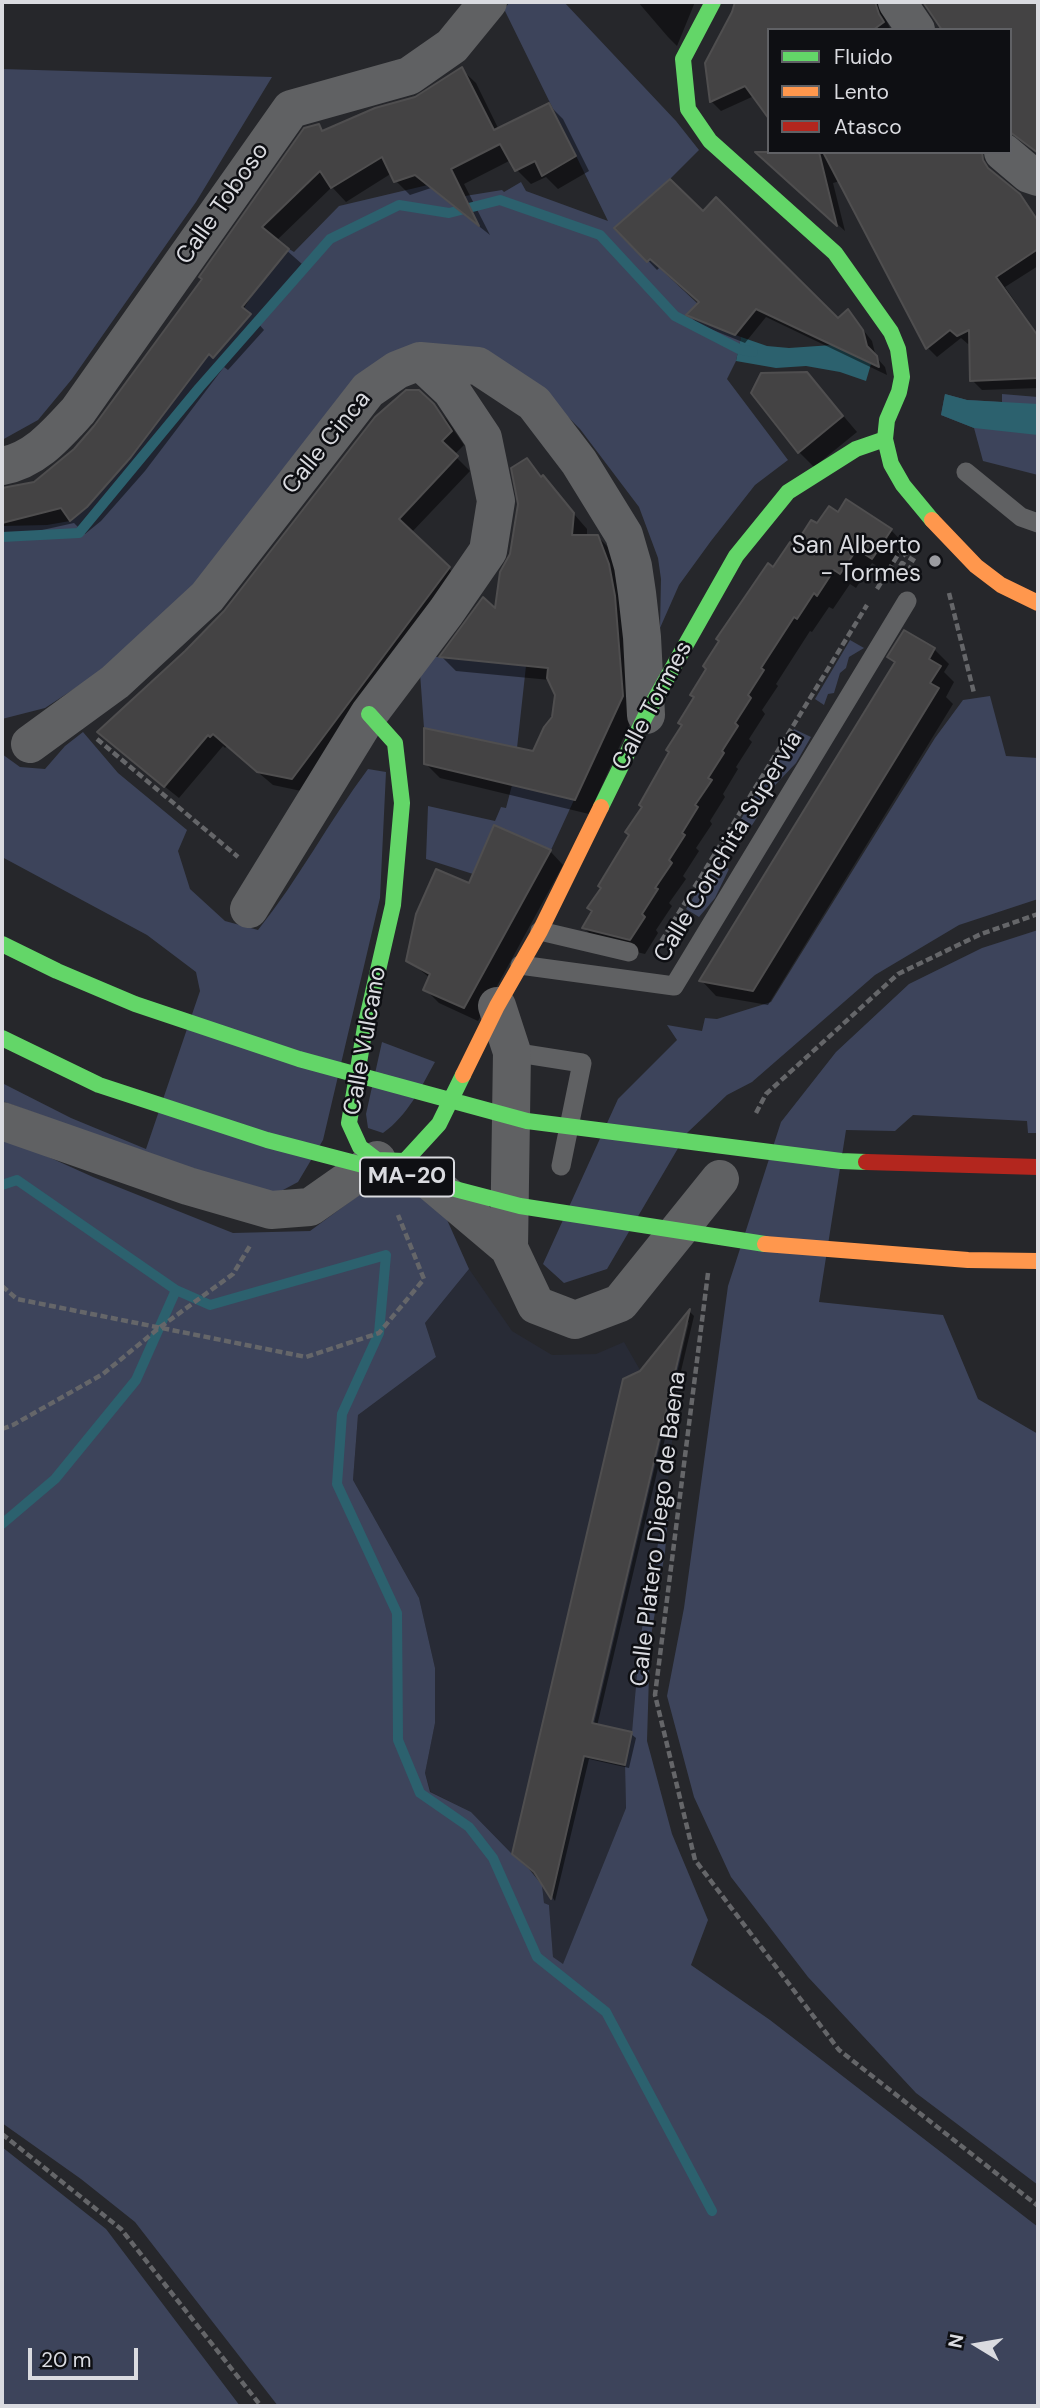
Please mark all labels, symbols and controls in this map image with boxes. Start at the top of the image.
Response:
legend [767,28,1012,154]
text: Fluido [834,43,893,71]
text: Lento [834,78,889,106]
text: Atasco [834,113,902,141]
street label: Calle Toboso [170,138,276,270]
street label: Calle Cinca [277,386,377,500]
place label: San Alberto - Tormes [792,533,921,589]
marker: San Alberto - Tormes [927,553,943,569]
street label: Calle Tormes [607,636,699,776]
street label: Calle Conchita Supervía [649,726,809,968]
street label: Calle Vulcano [339,964,393,1118]
road number: MA-20 [360,1158,454,1196]
street label: Calle Platero Diego de Baena [625,1370,693,1688]
north arrow [942,2310,1012,2380]
text: N [942,2332,969,2350]
scale bar [32,2334,142,2378]
text: 20 m [41,2346,92,2374]

